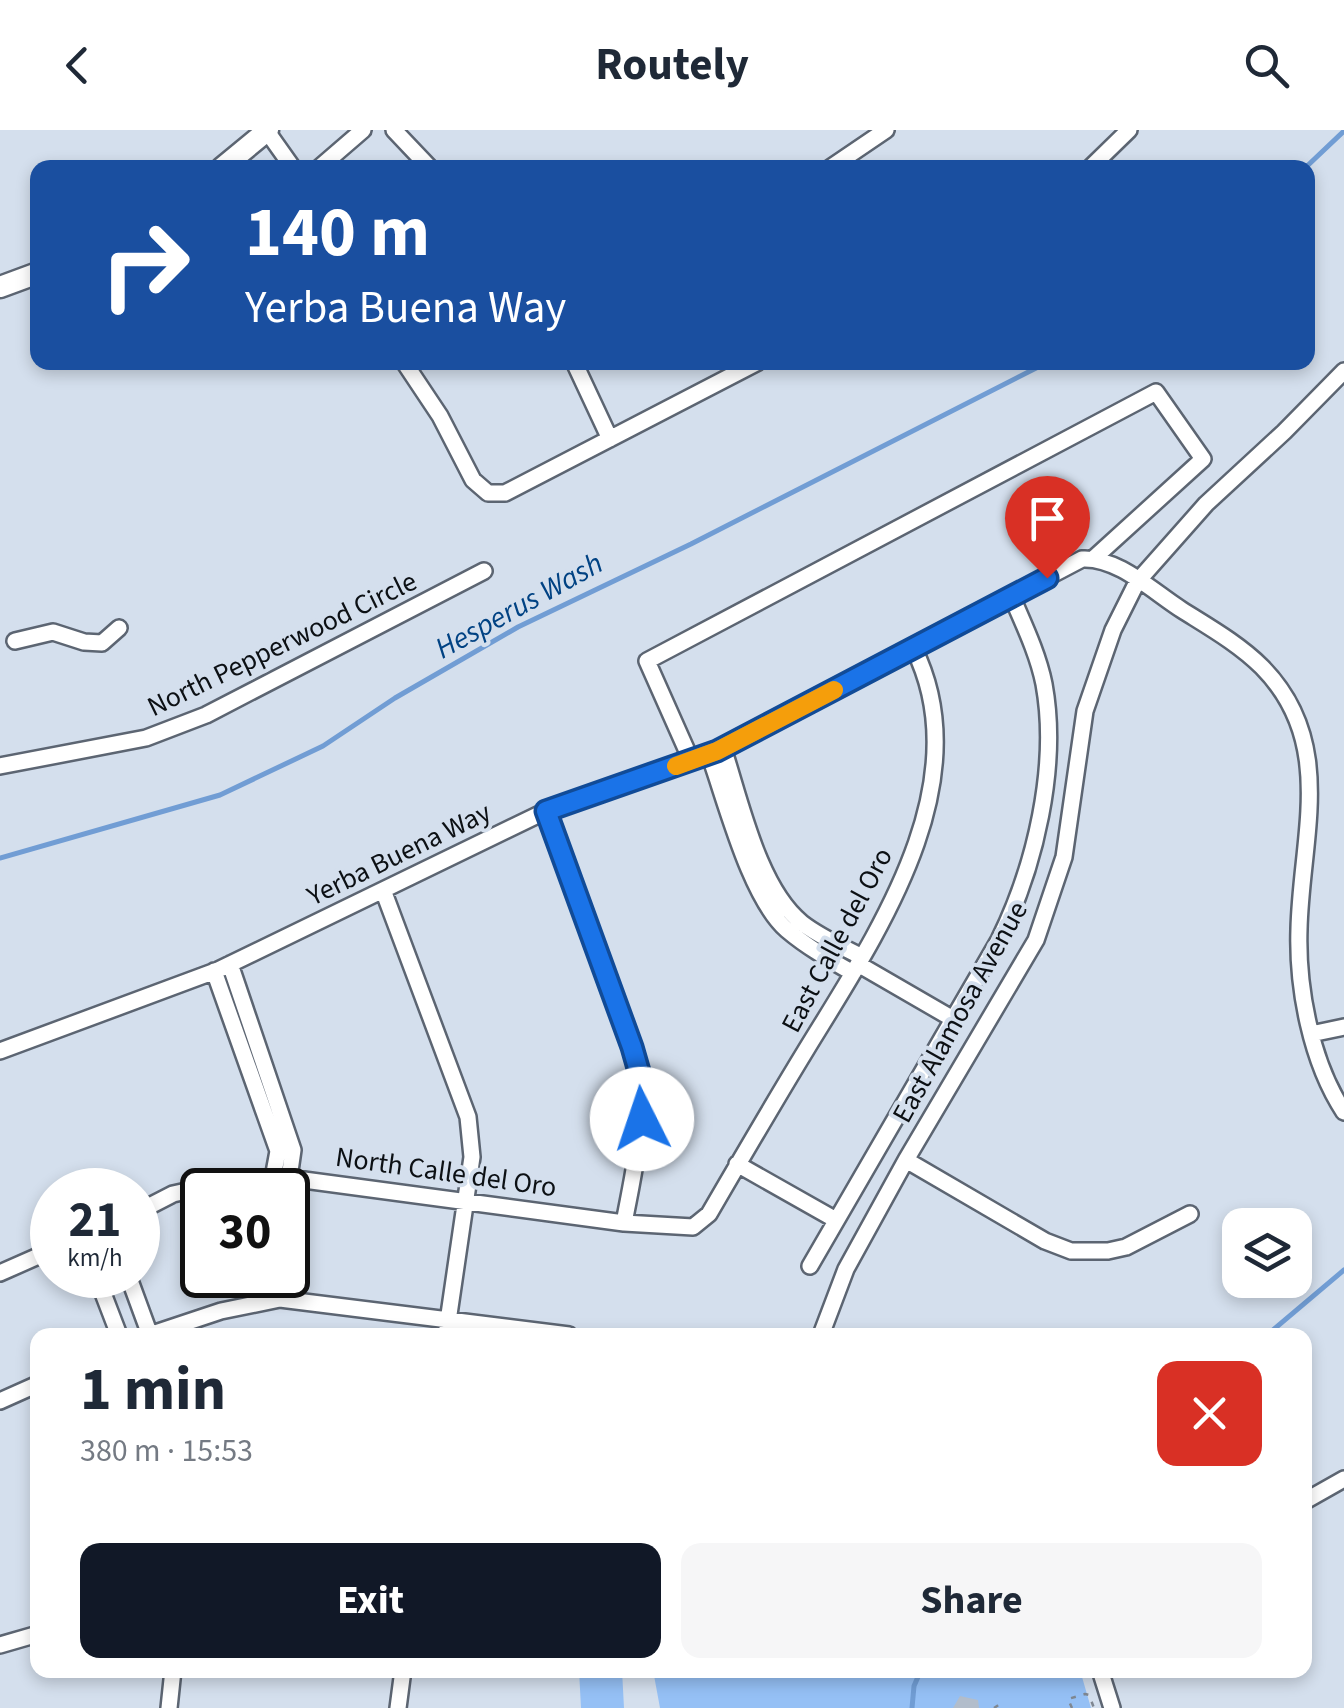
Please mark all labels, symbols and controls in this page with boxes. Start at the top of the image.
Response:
text: Routely [595,33,749,97]
icon: back [50,38,105,93]
icon: search [1239,38,1294,93]
text: 140 m [245,183,430,283]
icon: right [80,200,210,330]
text: Yerba Buena Way [245,276,566,340]
pin [1005,476,1090,579]
icon: arrive [1020,491,1075,546]
water label: Hesperus Wash [427,542,611,670]
street label: North Pepperwood Circle [141,561,423,727]
street label: Yerba Buena Way [299,792,498,916]
street label: East Calle del Oro [771,840,903,1040]
street label: East Alamosa Avenue [882,894,1038,1130]
position arrow [590,1067,694,1171]
street label: North Calle del Oro [333,1137,559,1207]
speed limit sign: 30 [180,1168,310,1298]
text: 21 [69,1185,121,1256]
map controls [1222,1208,1312,1298]
button: layers [1222,1208,1312,1298]
text: km/h [67,1240,123,1276]
text: 1 min [80,1348,226,1433]
button: close [1157,1361,1262,1466]
text: 380 m · 15:53 [80,1428,253,1474]
button: Exit [80,1543,661,1658]
button: Share [681,1543,1262,1658]

